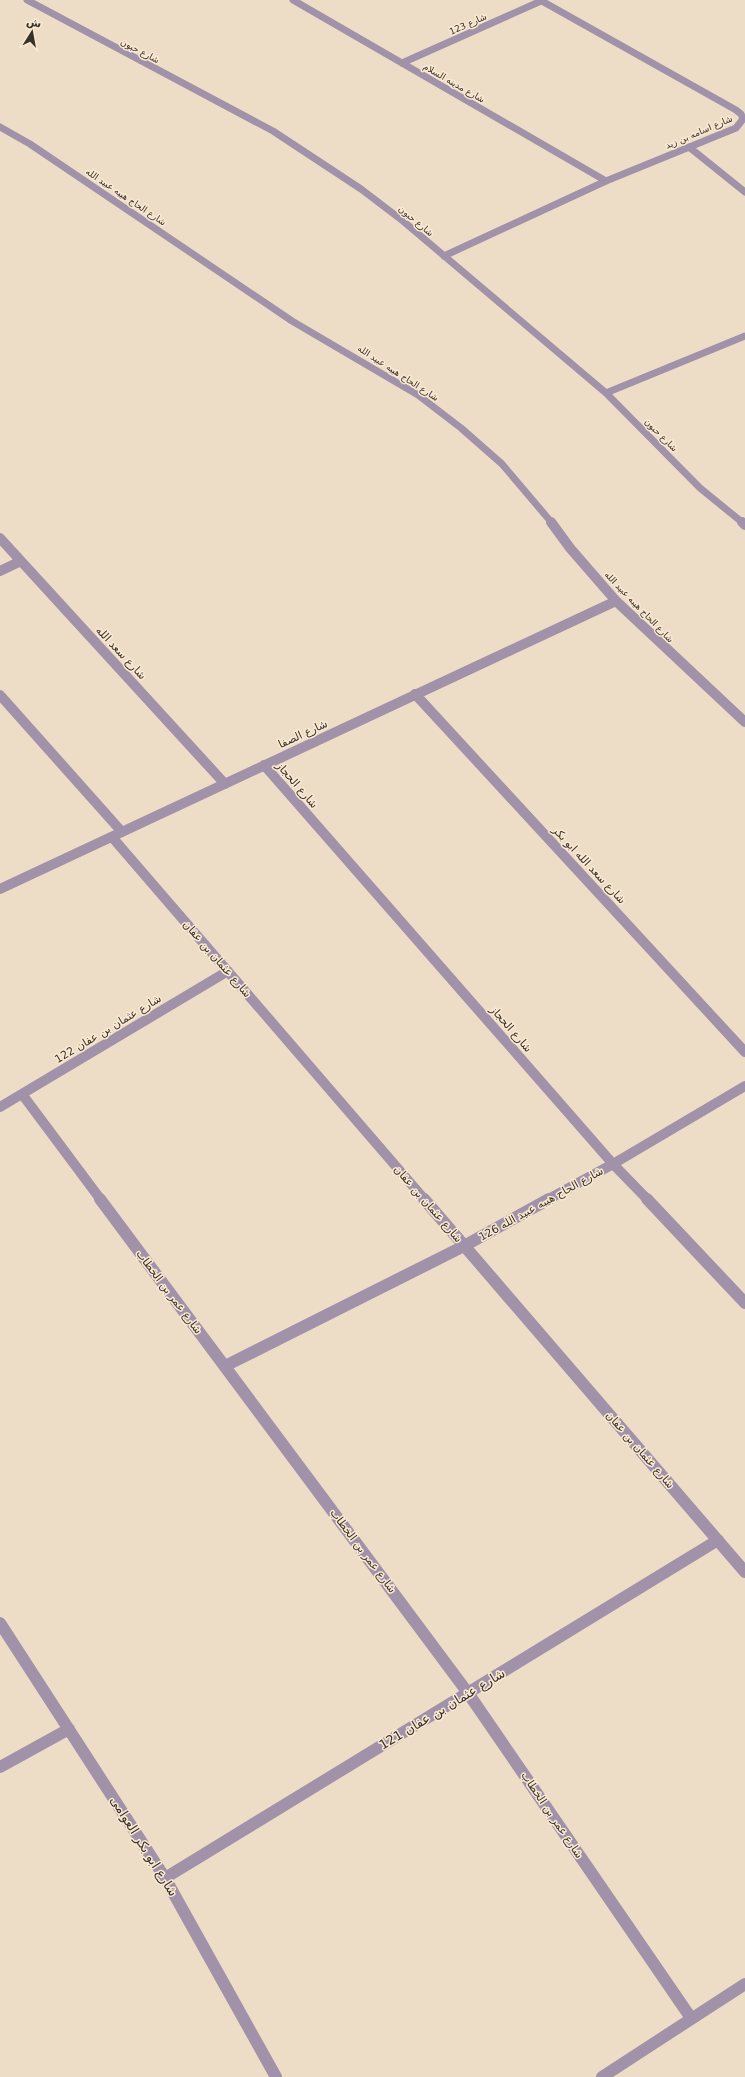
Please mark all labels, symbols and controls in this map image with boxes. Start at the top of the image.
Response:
street label: شارع 123 [448,11,488,37]
north arrow [12,12,52,52]
text: ش [25,15,43,31]
street label: شارع حبون [119,37,161,65]
street label: شارع مدينه السلام [421,61,487,105]
street label: شارع اسامه بن زيد [664,113,734,151]
street label: شارع الحاج هيبه عبيد الله [84,166,168,228]
street label: شارع حبون [397,204,435,238]
street label: شارع الحاج هيبه عبيد الله [356,343,440,403]
street label: شارع حبون [642,416,680,454]
street label: شارع الحاج هيبه عبيد الله [603,569,675,645]
street label: شارع سعد الله [93,624,149,682]
street label: شارع الصفا [276,717,330,751]
street label: شارع الحجاز [273,758,321,811]
street label: شارع سعد الله ابو بكر [549,823,628,907]
street label: شارع عثمان بن عفان [180,918,254,1000]
street label: شارع عثمان بن عفان 122 [52,992,164,1066]
street label: شارع الحجاز [487,1002,535,1055]
street label: شارع عثمان بن عفان [391,1163,465,1245]
street label: شارع الحاج هيبه عبيد الله 126 [477,1164,605,1244]
street label: شارع عمر بن الخطاب [133,1248,205,1336]
street label: شارع عثمان بن عفان [603,1409,677,1491]
street label: شارع عمر بن الخطاب [327,1507,399,1595]
street label: شارع عثمان بن عفان 121 [376,1665,508,1753]
street label: شارع عمر بن الخطاب [518,1769,586,1861]
street label: شارع ابو بكر العوامى [106,1793,181,1899]

